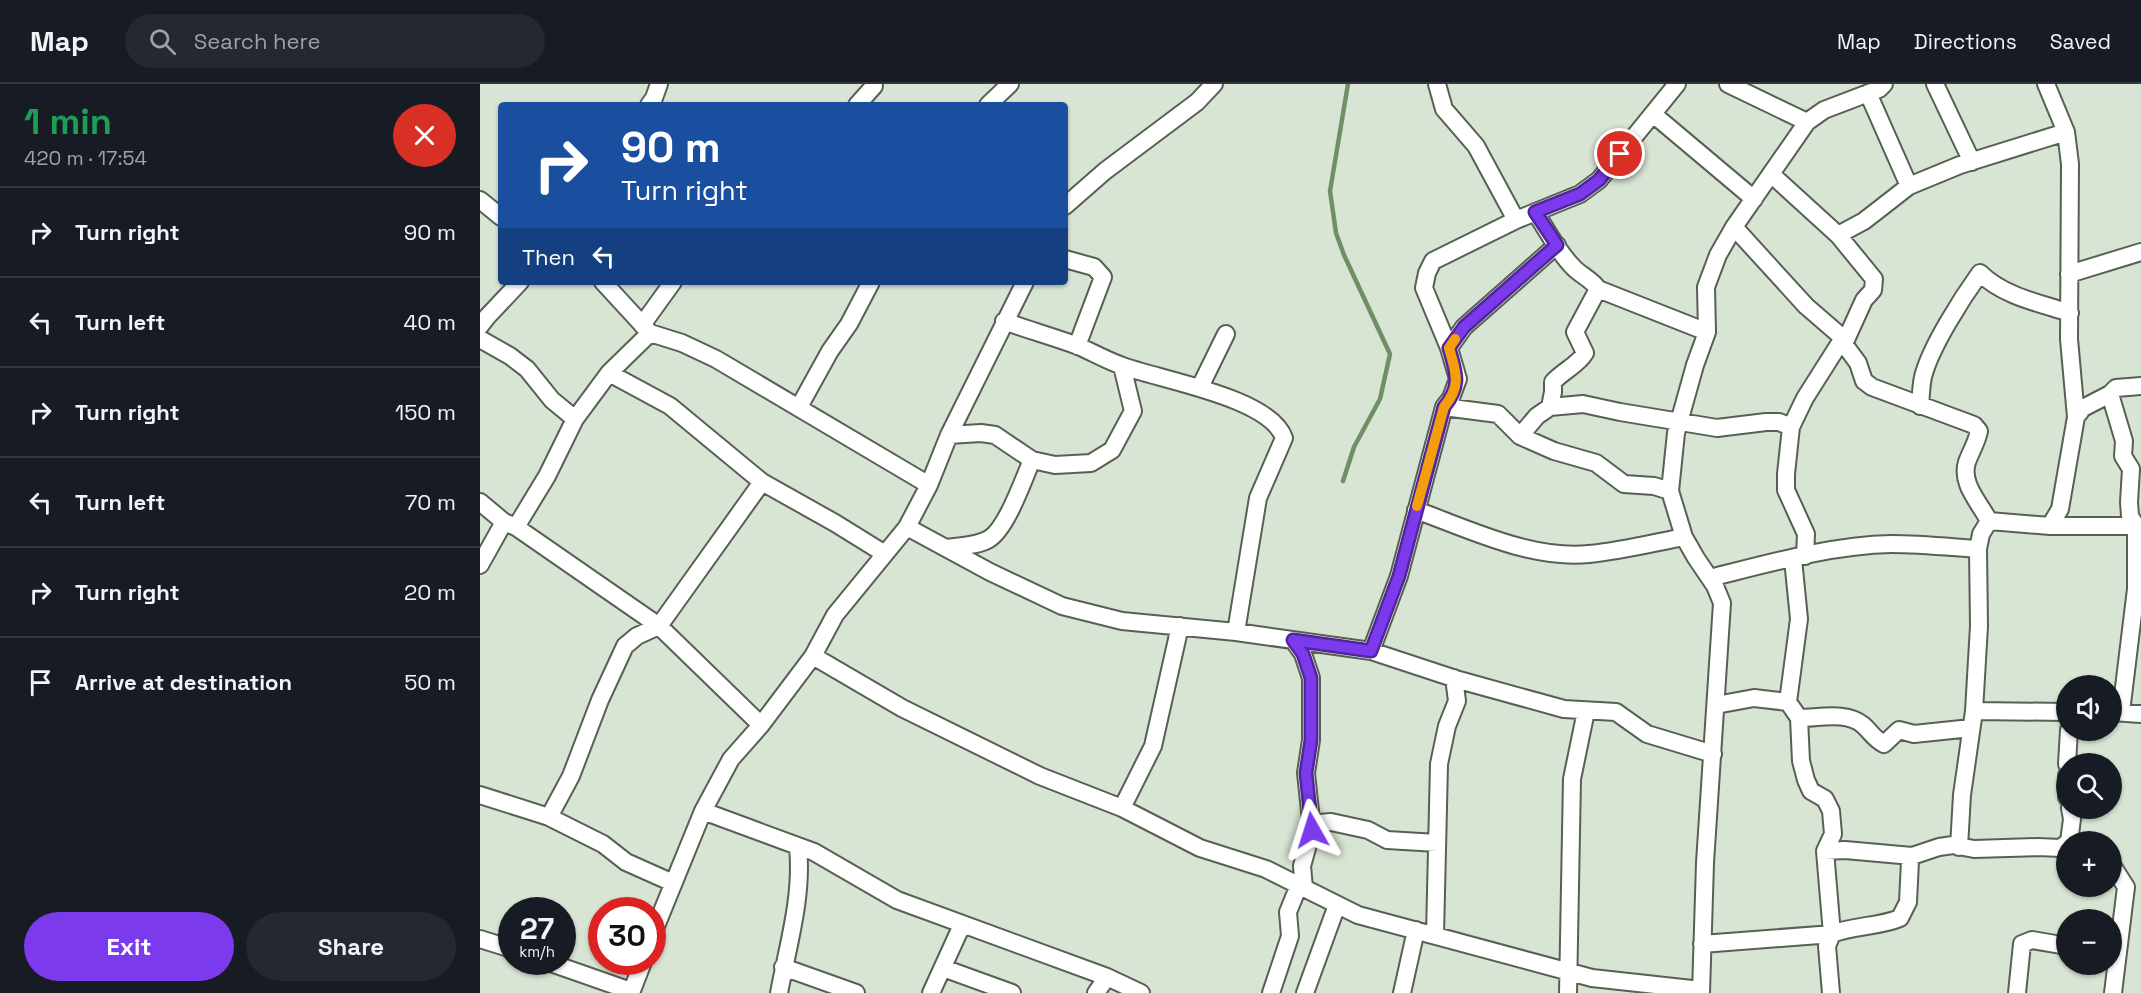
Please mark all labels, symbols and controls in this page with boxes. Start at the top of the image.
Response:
search box [125,14,545,68]
text: Map [30,23,89,59]
icon: search [146,25,179,58]
text: Search here [194,27,321,55]
text: Map [1837,28,1881,55]
text: Directions [1914,28,2017,55]
text: Saved [2050,28,2111,55]
text: 1 min [24,99,112,145]
button: close [393,104,456,167]
text: 90 m [621,121,721,174]
icon: right [522,126,600,204]
pin [1594,128,1645,179]
icon: arrive [1603,137,1636,170]
text: 420 m · 17:54 [24,145,147,171]
text: Turn right [621,173,748,208]
icon: right [24,216,57,249]
text: Turn right [75,218,180,246]
text: 90 m [404,218,456,246]
icon: left [587,240,620,273]
text: Then [522,243,575,271]
icon: left [24,306,57,339]
text: Turn left [75,308,165,336]
text: 40 m [404,308,456,336]
icon: right [24,396,57,429]
text: Turn right [75,398,180,426]
text: 150 m [395,398,456,426]
icon: left [24,486,57,519]
text: Turn left [75,488,165,516]
text: 70 m [405,488,456,516]
icon: right [24,576,57,609]
text: Turn right [75,578,180,606]
text: 20 m [404,578,456,606]
icon: arrive [24,666,57,699]
text: Arrive at destination [75,668,292,696]
text: 50 m [404,668,456,696]
map controls [2056,675,2122,975]
button: sound [2056,675,2122,741]
button: search [2056,753,2122,819]
position arrow [1280,798,1344,862]
button: + [2056,831,2122,897]
speed limit sign: 30 [588,897,666,975]
text: 27 [520,909,554,948]
button: − [2056,909,2122,975]
button: Exit [24,912,234,981]
button: Share [246,912,456,981]
text: km/h [519,942,555,961]

